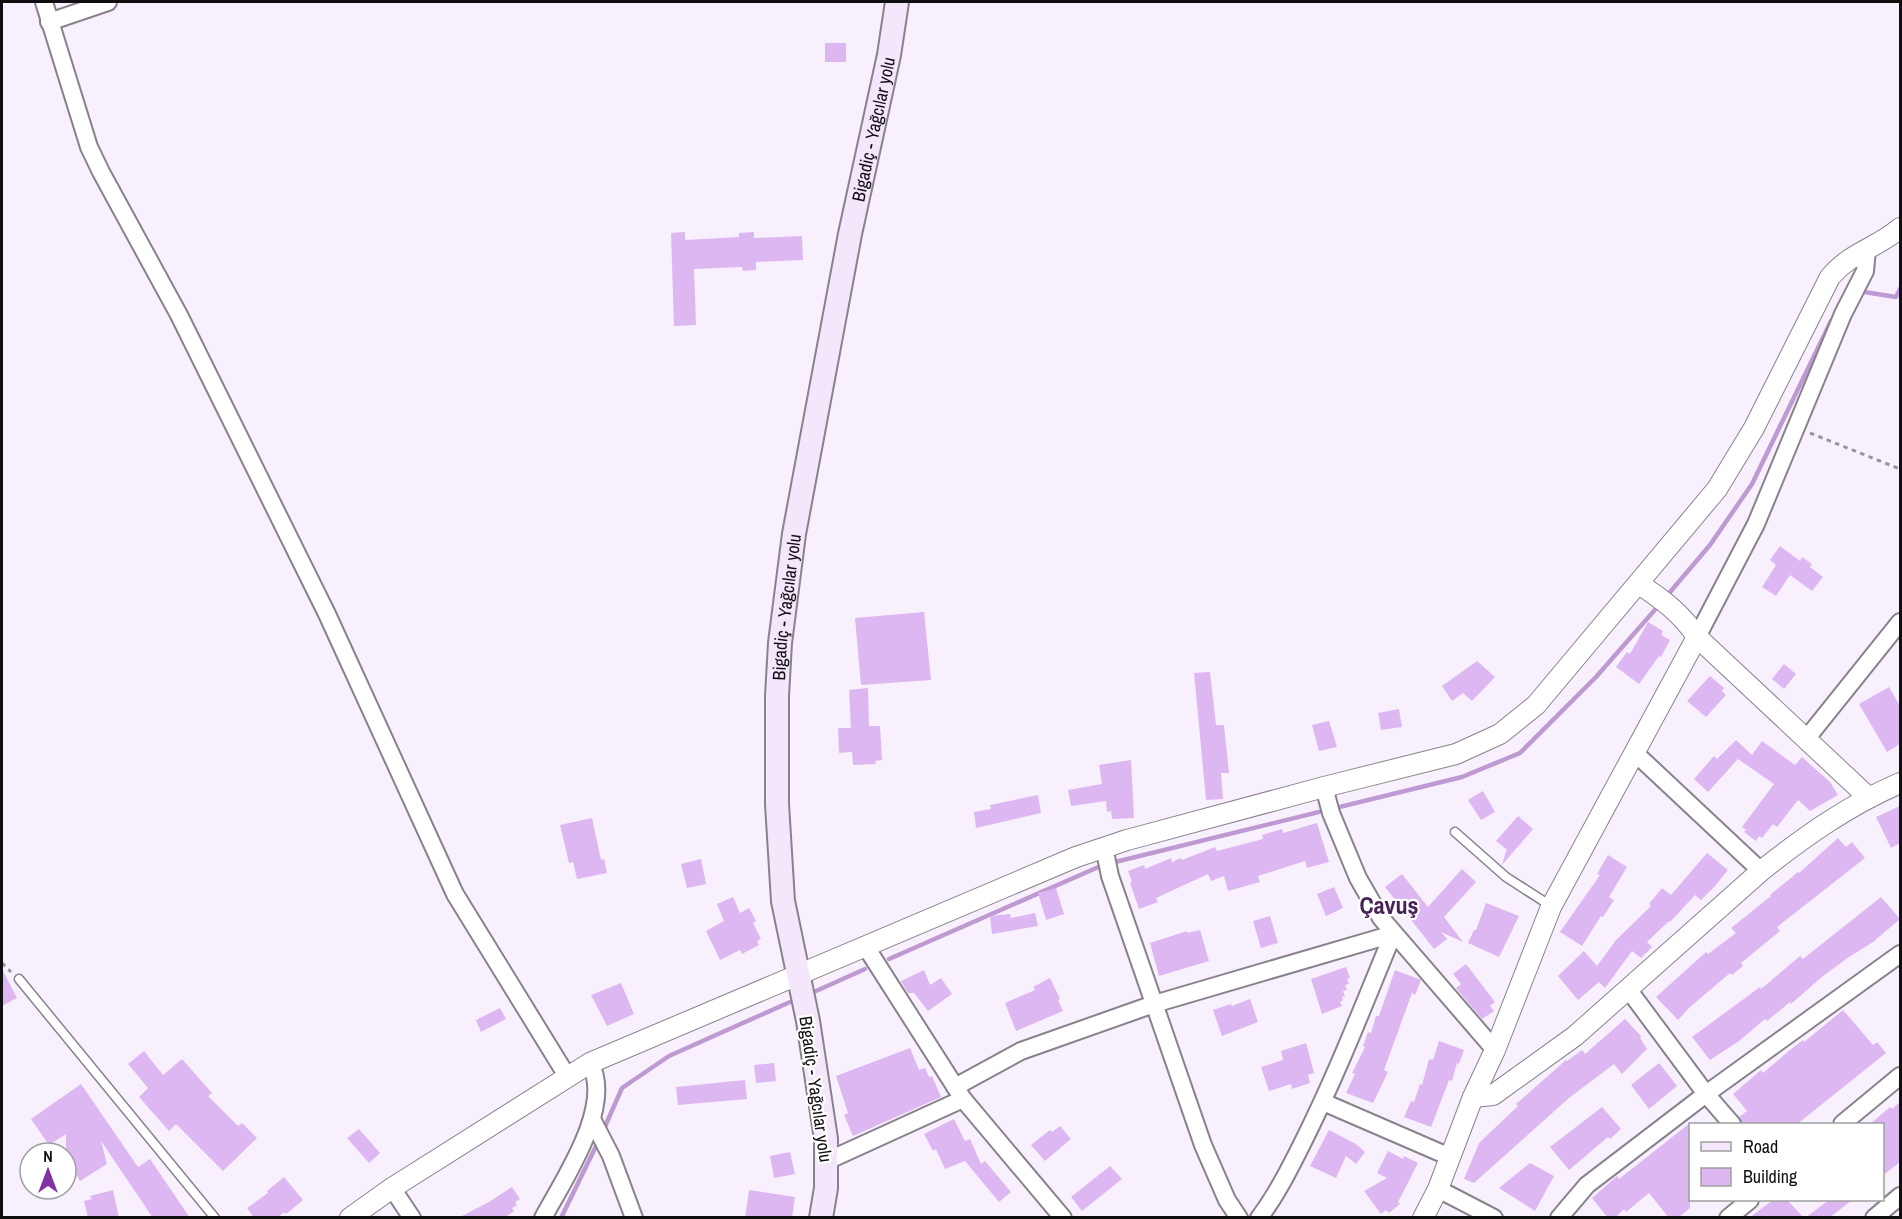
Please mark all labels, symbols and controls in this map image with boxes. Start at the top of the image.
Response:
street label: Bigadiç - Yağcılar yolu [845,55,901,204]
street label: Bigadiç - Yağcılar yolu [765,532,806,681]
district label: Çavuş [1359,889,1419,921]
street label: Bigadiç - Yağcılar yolu [793,1014,839,1164]
legend [1689,1123,1884,1201]
text: Road [1743,1134,1778,1159]
north arrow [18,1141,78,1201]
text: N [43,1145,53,1167]
text: Building [1743,1164,1798,1189]

